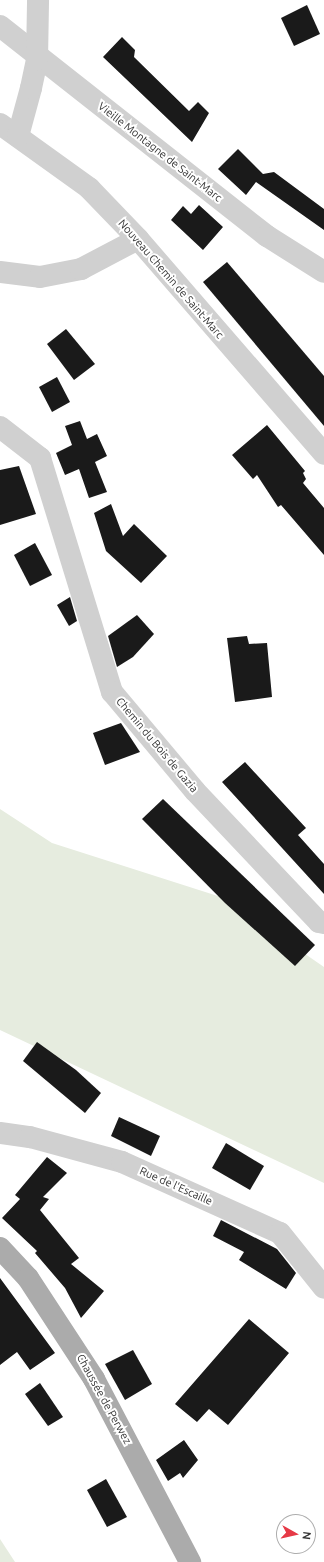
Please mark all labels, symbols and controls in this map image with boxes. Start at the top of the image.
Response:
street label: Vieille Montagne de Saint-Marc [95,100,225,204]
street label: Nouveau Chemin de Saint-Marc [116,217,226,341]
street label: Chemin du Bois de Gazia [113,695,201,795]
street label: Rue de l'Escaille [137,1164,215,1208]
street label: Chaussée de Perwez [74,1352,134,1446]
north arrow [276,1514,316,1554]
text: N [300,1531,313,1540]

